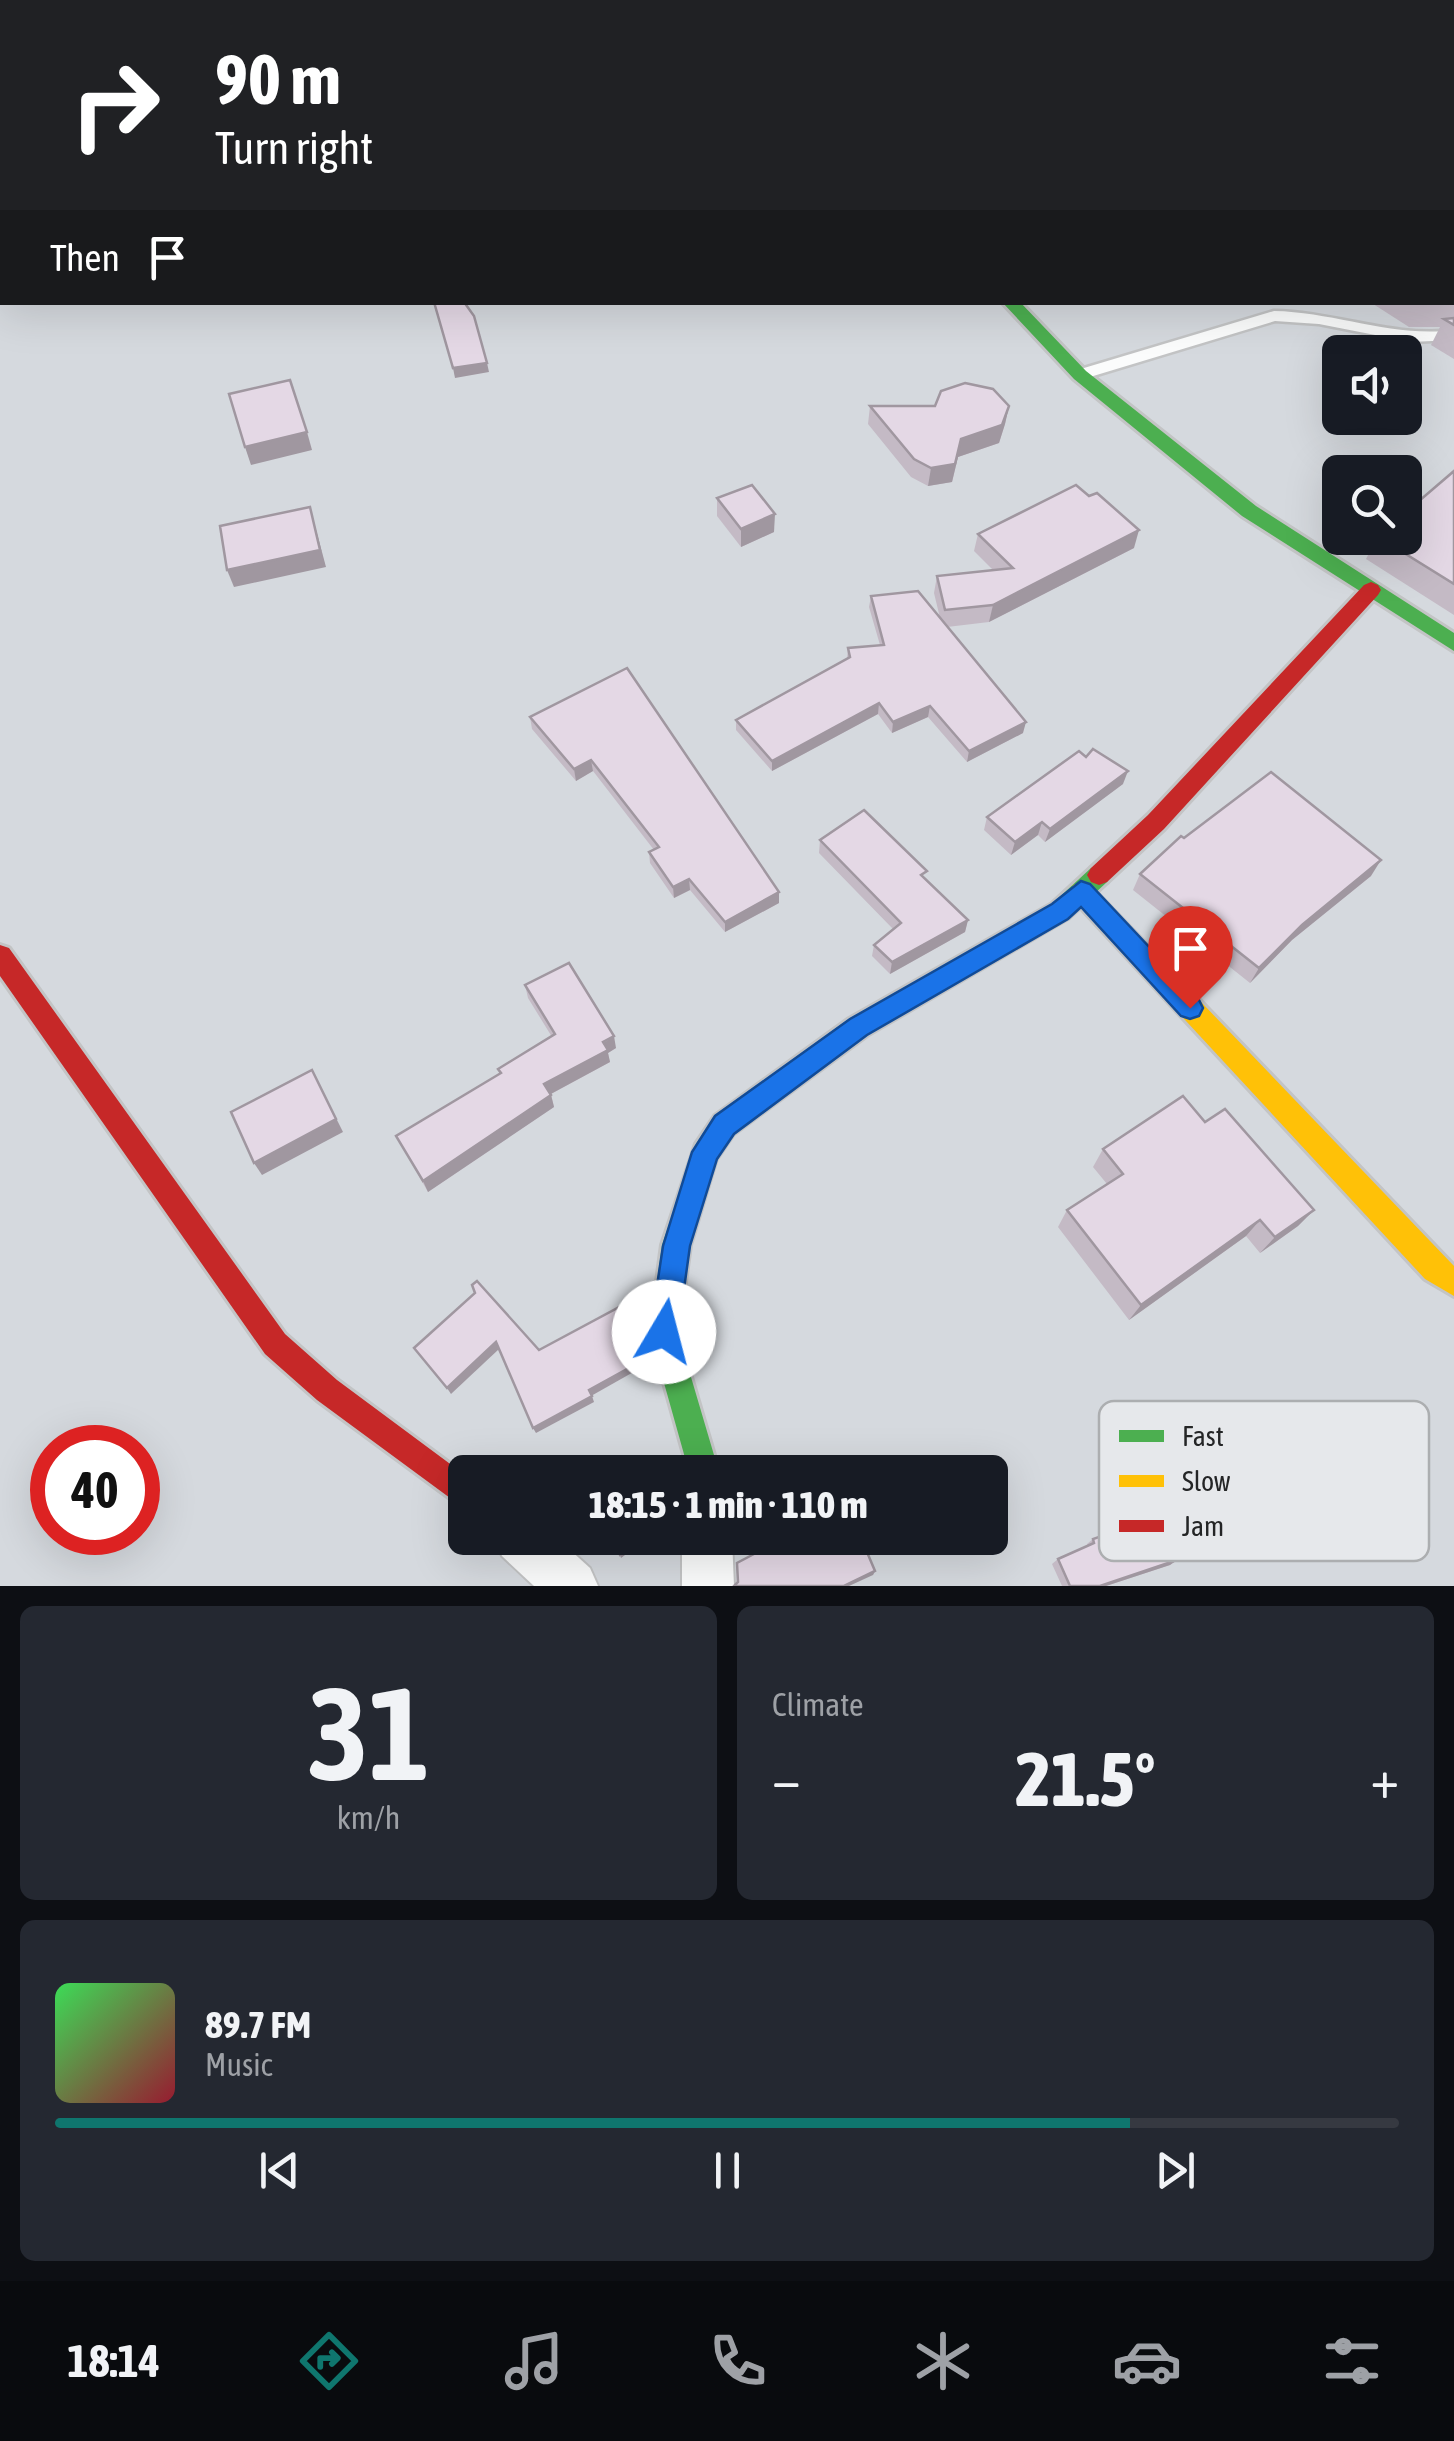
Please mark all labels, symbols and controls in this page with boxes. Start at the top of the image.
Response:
text: 90 m [215,39,341,119]
icon: right [50,40,180,170]
text: Turn right [215,122,373,174]
icon: arrive [140,230,195,285]
text: Then [50,236,120,279]
map controls [1322,335,1422,555]
button: sound [1322,335,1422,435]
button: search [1322,455,1422,555]
pin [1148,906,1233,1009]
icon: arrive [1163,921,1218,976]
position arrow [612,1280,716,1384]
legend [1099,1401,1429,1561]
text: Fast [1182,1420,1224,1452]
speed limit sign: 40 [30,1425,160,1555]
text: Slow [1182,1465,1231,1497]
text: 18:15 · 1 min · 110 m [588,1483,868,1526]
text: Jam [1182,1510,1224,1542]
text: 31 [307,1659,430,1808]
text: Climate [772,1686,864,1723]
text: 21.5° [1016,1736,1155,1822]
text: − [772,1747,801,1810]
text: + [1370,1747,1399,1810]
text: km/h [337,1799,400,1836]
text: 89.7 FM [205,2003,311,2046]
text: Music [205,2046,272,2083]
icon: previous [252,2143,307,2198]
icon: pause [700,2143,755,2198]
icon: next [1148,2143,1203,2198]
icon: directions [294,2326,364,2396]
icon: music [499,2326,569,2396]
icon: phone [703,2326,773,2396]
icon: climate [908,2326,978,2396]
icon: car [1112,2326,1182,2396]
icon: filters [1317,2326,1387,2396]
text: 18:14 [67,2335,160,2387]

